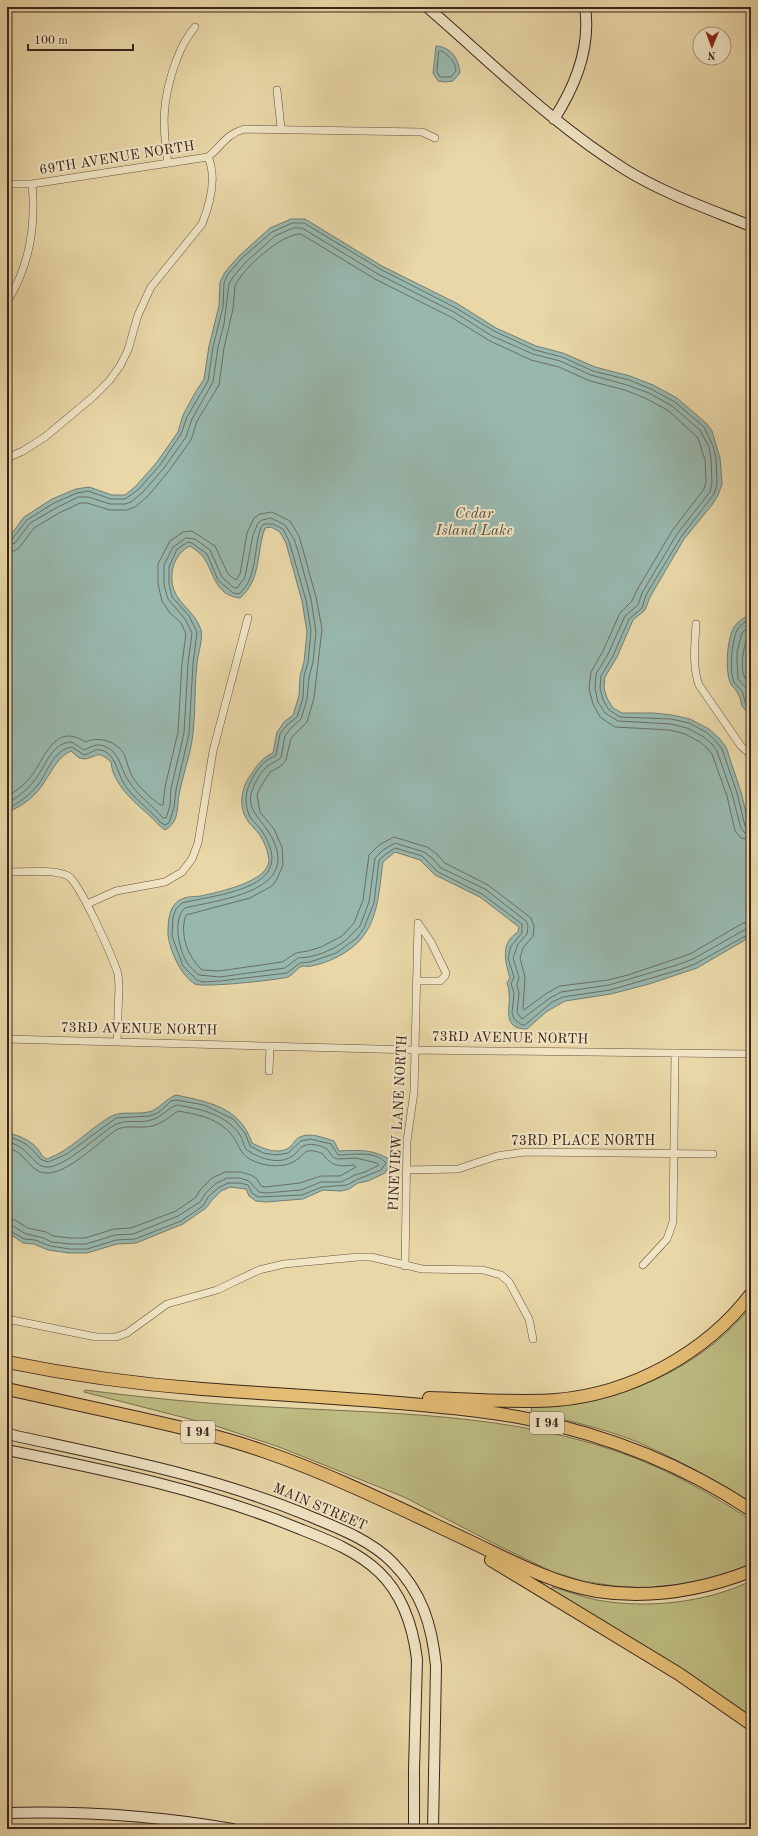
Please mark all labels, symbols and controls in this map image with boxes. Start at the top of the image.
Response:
scale bar [28,26,133,52]
north arrow [692,26,732,66]
text: 100 m [34,35,68,47]
text: N [707,49,716,60]
street label: 69TH AVENUE NORTH [38,139,196,177]
water label: Cedar Island Lake [434,507,513,539]
street label: 73RD AVENUE NORTH [60,1021,218,1037]
street label: 73RD AVENUE NORTH [431,1030,589,1046]
street label: PINEVIEW LANE NORTH [386,1035,410,1211]
street label: 73RD PLACE NORTH [511,1134,655,1148]
road number: I 94 [530,1412,564,1434]
road number: I 94 [181,1421,215,1443]
street label: MAIN STREET [271,1481,369,1533]

